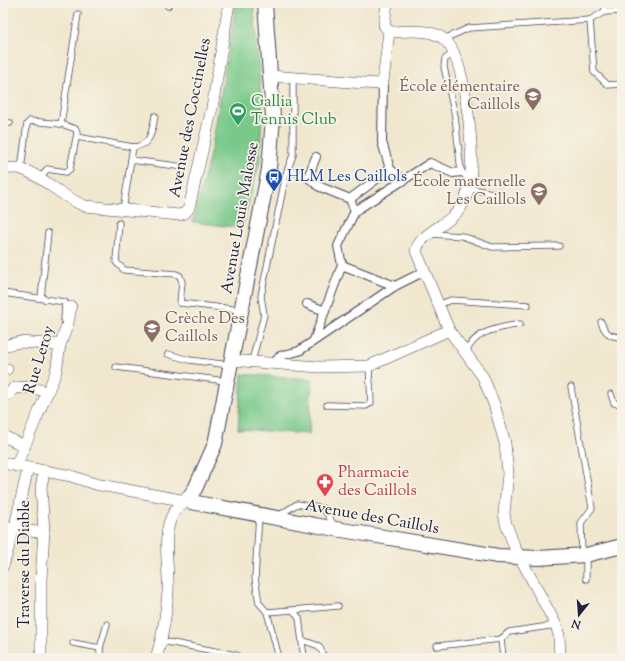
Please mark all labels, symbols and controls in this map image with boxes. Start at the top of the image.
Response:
street label: Avenue des Coccinelles [164,36,218,200]
place label: École élémentaire Caillols [400,76,520,117]
school or university icon: École élémentaire Caillols [523,86,543,111]
place label: Gallia Tennis Club [251,91,337,132]
sports icon: Gallia Tennis Club [228,101,248,126]
street label: Avenue Louis Malosse [216,140,266,296]
place label: HLM Les Caillols [287,166,407,189]
bus stop icon: HLM Les Caillols [264,167,284,192]
place label: École maternelle Les Caillols [413,171,526,212]
school or university icon: École maternelle Les Caillols [529,181,549,206]
place label: Crèche Des Caillols [165,308,245,349]
school or university icon: Crèche Des Caillols [142,318,162,343]
street label: Rue Leroy [19,323,61,397]
place label: Pharmacie des Caillols [338,462,417,503]
pharmacy icon: Pharmacie des Caillols [315,472,335,497]
street label: Avenue des Caillols [303,495,441,541]
street label: Traverse du Diable [14,500,37,628]
north arrow [559,595,599,635]
text: N [570,615,584,633]

